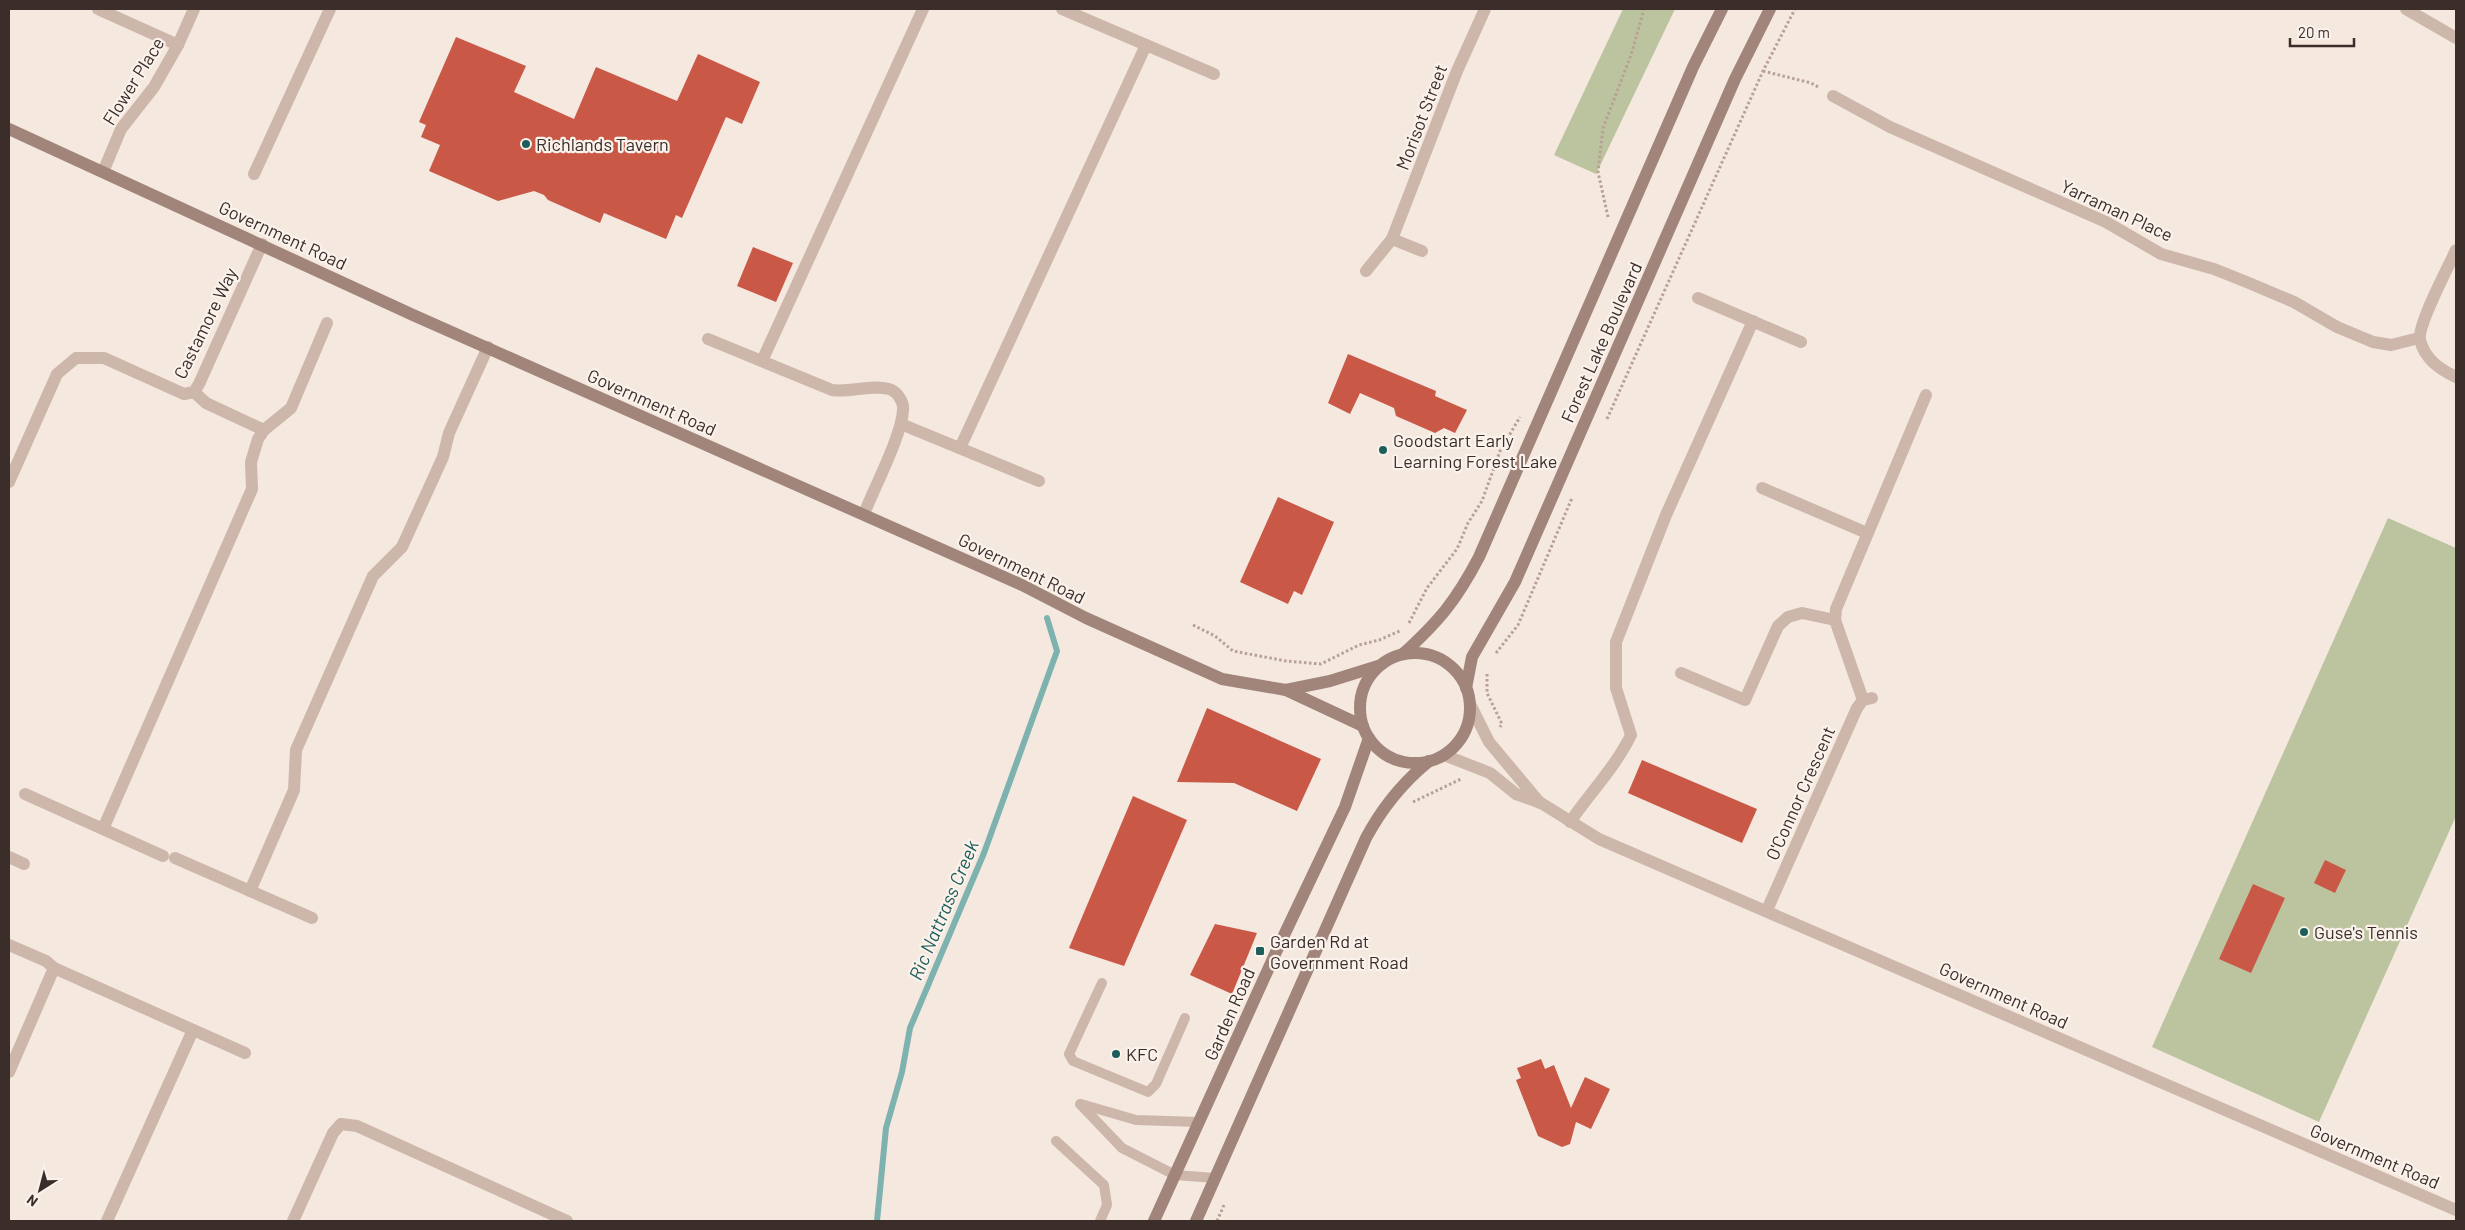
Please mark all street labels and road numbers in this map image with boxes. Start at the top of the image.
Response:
street label: Flower Place [97,33,169,129]
street label: Morisot Street [1391,61,1451,173]
street label: Yarraman Place [2057,174,2177,246]
street label: Government Road [216,196,350,274]
street label: Forest Lake Boulevard [1556,258,1646,426]
street label: Castamore Way [169,264,241,382]
street label: Government Road [584,364,720,440]
street label: Government Road [955,528,1089,608]
street label: O'Connor Crescent [1761,723,1839,863]
street label: Government Road [1936,957,2072,1033]
street label: Garden Road [1199,964,1259,1064]
street label: Government Road [2307,1119,2443,1193]

